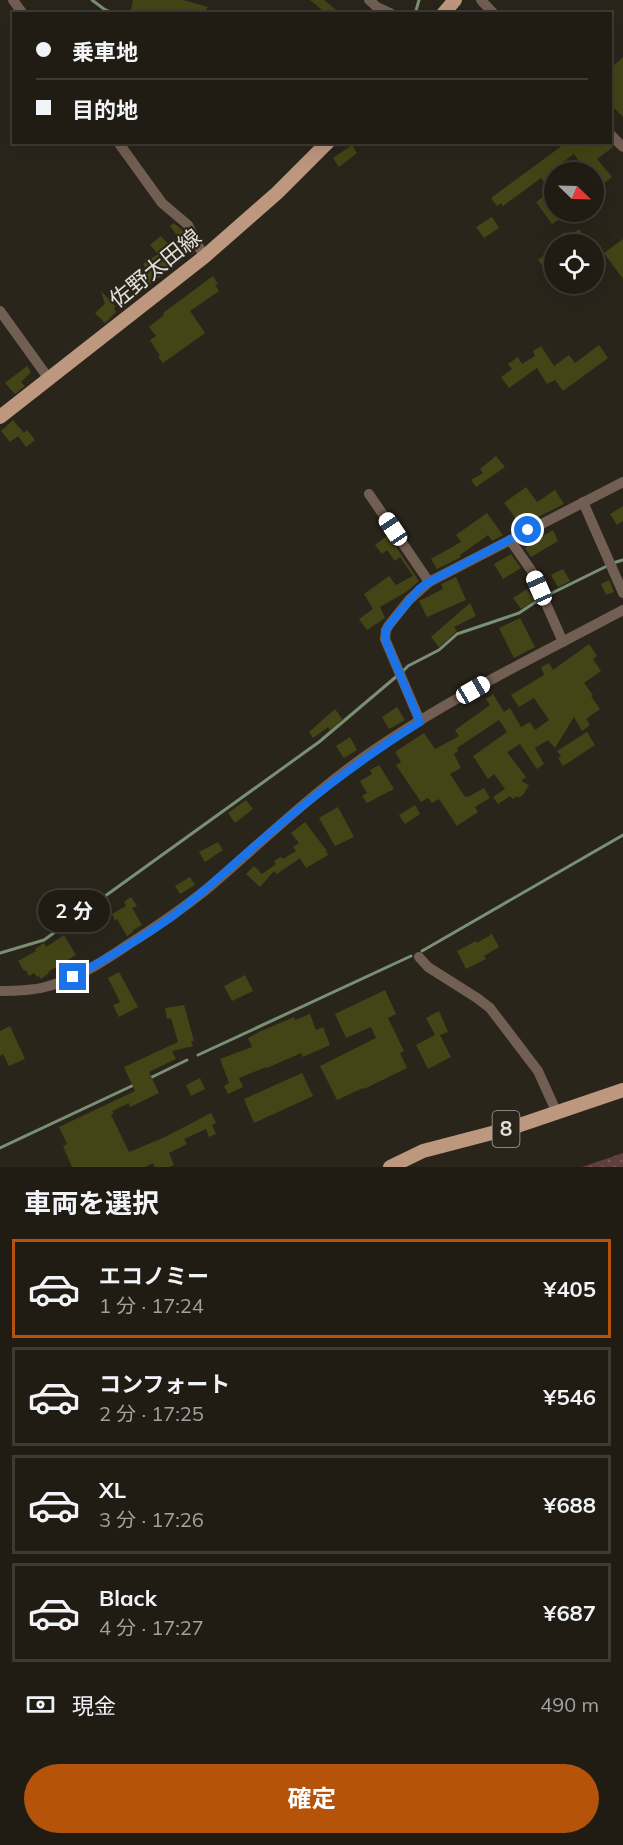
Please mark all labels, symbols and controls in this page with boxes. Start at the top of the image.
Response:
text: 乗車地 [72,38,138,66]
text: 目的地 [72,96,138,124]
north arrow [544,162,604,222]
map controls [544,162,604,294]
street label: 佐野太田線 [103,223,207,313]
button: locate [544,234,604,294]
car [375,509,411,549]
route start [514,516,541,543]
car [523,568,555,608]
car [453,673,493,707]
callout: 2 分 [37,890,109,932]
text: 2 分 [55,898,93,923]
route end [59,963,86,990]
road number: 8 [492,1111,520,1147]
text: 車両を選択 [24,1186,159,1220]
icon: car [27,1262,81,1316]
text: エコノミー [99,1262,209,1290]
text: ¥405 [543,1275,596,1303]
text: 1 分 · 17:24 [99,1293,204,1318]
icon: car [27,1370,81,1424]
text: コンフォート [99,1370,230,1398]
text: ¥546 [543,1383,596,1411]
text: 2 分 · 17:25 [99,1401,204,1426]
text: XL [99,1476,126,1504]
icon: car [27,1478,81,1532]
text: ¥688 [543,1491,596,1519]
text: 3 分 · 17:26 [99,1507,204,1532]
text: Black [99,1584,157,1612]
icon: car [27,1586,81,1640]
text: ¥687 [543,1599,596,1627]
text: 4 分 · 17:27 [99,1615,204,1640]
icon: cash [24,1688,57,1721]
text: 現金 [72,1692,116,1720]
text: 490 m [540,1692,599,1717]
button: 確定 [24,1764,599,1833]

